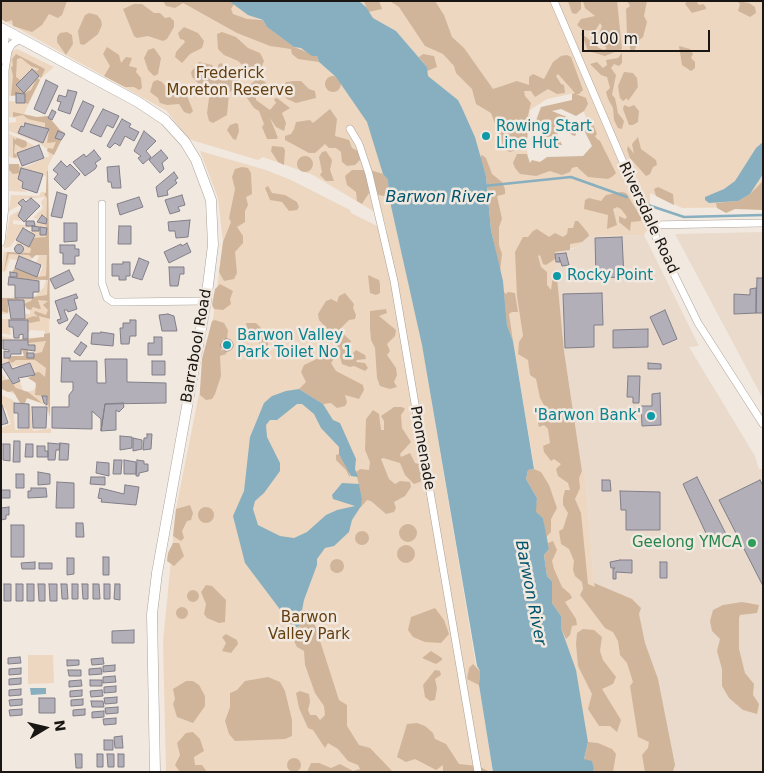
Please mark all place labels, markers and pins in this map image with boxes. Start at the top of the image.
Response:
place label: Rowing Start Line Hut [496,118,592,153]
marker: Rowing Start Line Hut [480,130,492,142]
place label: Rocky Point [567,267,653,285]
marker: Rocky Point [551,270,563,282]
place label: Barwon Valley Park Toilet No 1 [237,327,353,362]
marker: Barwon Valley Park Toilet No 1 [221,339,233,351]
place label: 'Barwon Bank' [534,407,641,425]
marker: 'Barwon Bank' [645,410,657,422]
place label: Geelong YMCA [632,534,742,552]
marker: Geelong YMCA [746,537,758,549]

